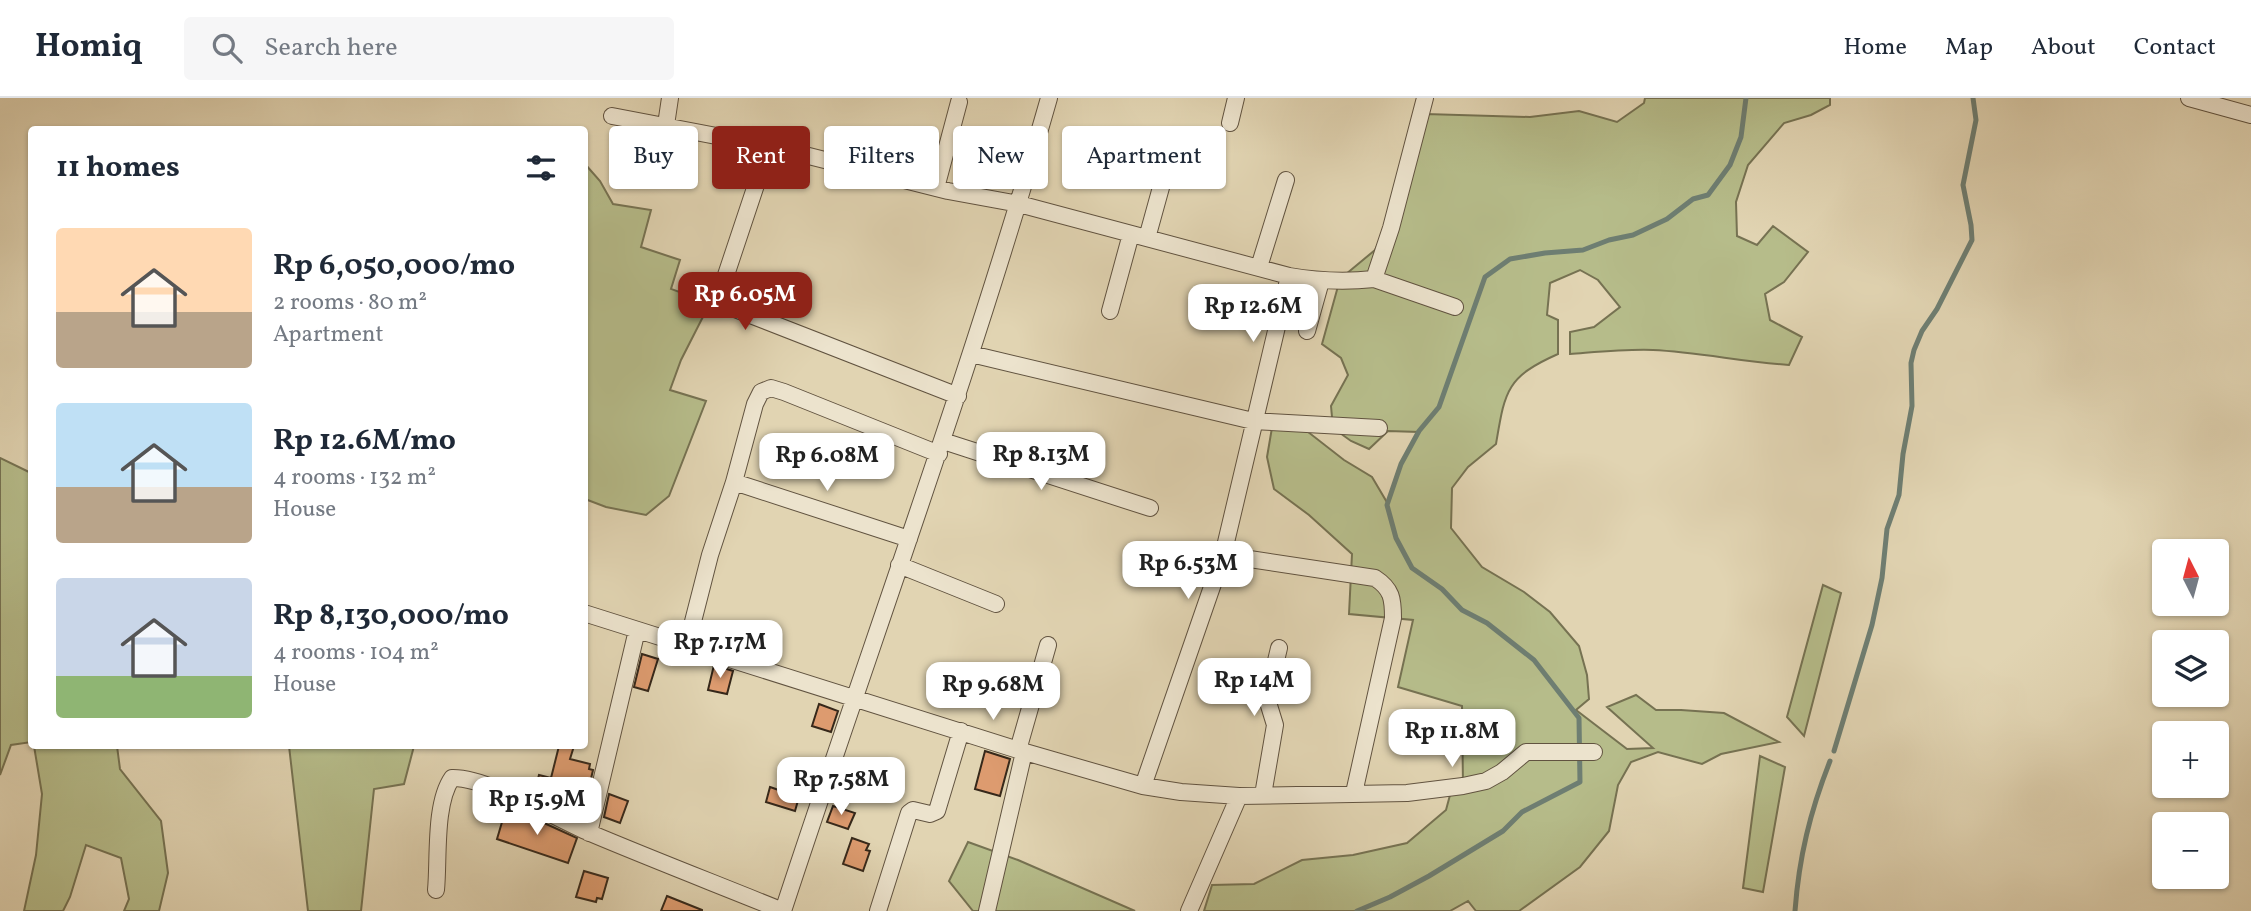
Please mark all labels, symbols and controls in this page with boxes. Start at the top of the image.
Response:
search box [184,17,674,80]
text: Homiq [35,25,142,71]
icon: search [208,29,246,67]
text: Search here [264,30,397,66]
text: Home [1843,31,1907,65]
text: Map [1945,31,1993,65]
text: About [2031,31,2096,65]
text: Contact [2134,31,2216,65]
chip: Buy [609,126,698,189]
chip: Rent [712,126,810,189]
chip: Filters [824,126,939,189]
chip: New [953,126,1048,189]
chip: Apartment [1062,126,1226,189]
text: 11 homes [56,147,180,189]
icon: filters [522,149,560,187]
text: Rp 6,050,000/mo [273,245,515,287]
icon: home [112,256,196,340]
pin: Rp 6.05M [673,272,817,332]
text: Rp 6.05M [694,279,796,311]
pin: Rp 12.6M [1181,285,1325,344]
text: 2 rooms · 80 m² [273,287,427,319]
text: Rp 12.6M [1204,291,1302,323]
text: Apartment [273,319,384,351]
text: Rp 12.6M/mo [273,420,456,462]
icon: home [112,431,196,515]
pin: Rp 8.13M [969,432,1113,492]
pin: Rp 6.08M [755,434,899,493]
text: Rp 8.13M [992,439,1090,471]
text: Rp 6.08M [775,440,879,472]
text: 4 rooms · 132 m² [273,462,436,494]
text: House [273,494,336,526]
north arrow [2152,539,2230,616]
map controls [2152,539,2229,889]
pin: Rp 6.53M [1116,542,1260,601]
text: Rp 6.53M [1138,548,1238,580]
text: Rp 8,130,000/mo [273,595,509,637]
icon: home [112,606,196,690]
pin: Rp 7.17M [648,620,792,680]
text: Rp 7.17M [674,627,766,659]
button: layers [2152,630,2229,707]
text: 4 rooms · 104 m² [273,637,439,669]
pin: Rp 14M [1197,658,1311,718]
pin: Rp 9.68M [921,662,1065,722]
text: Rp 14M [1214,665,1294,697]
text: House [273,669,336,701]
text: Rp 9.68M [942,669,1044,701]
pin: Rp 11.8M [1380,710,1524,769]
text: Rp 11.8M [1404,716,1500,748]
button: + [2152,721,2229,798]
pin: Rp 7.58M [769,758,913,817]
text: Rp 7.58M [793,764,889,796]
pin: Rp 15.9M [465,778,609,837]
text: Rp 15.9M [488,784,586,816]
button: − [2152,812,2229,889]

